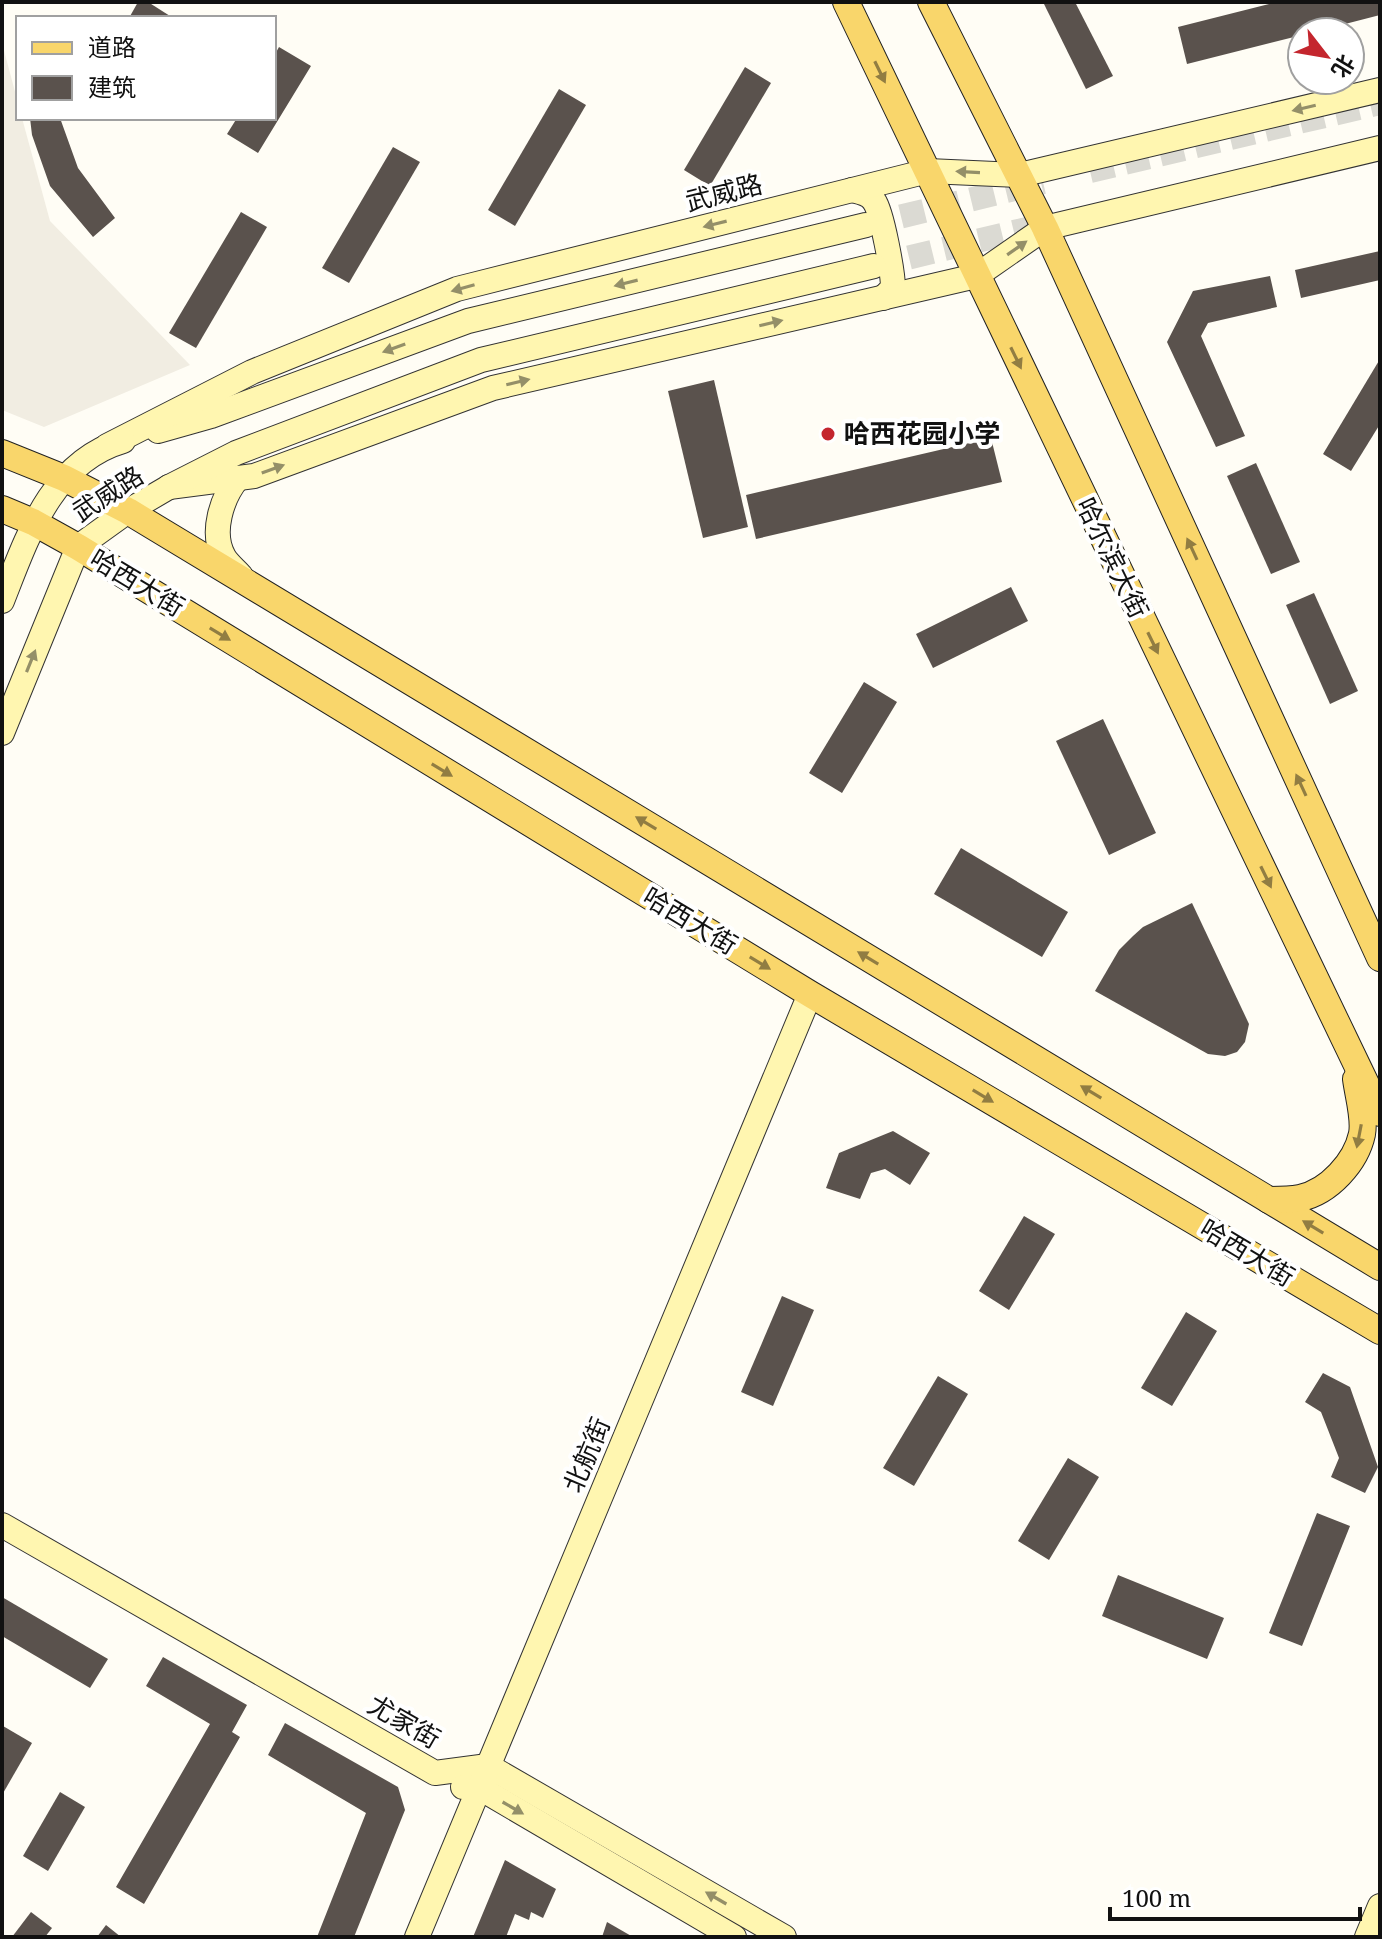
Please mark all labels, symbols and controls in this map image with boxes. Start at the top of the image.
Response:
legend [16,16,276,120]
north arrow [1286,16,1366,96]
text: 道路 [88,30,136,63]
text: 北 [1325,50,1363,84]
one-way arrow [873,61,887,84]
text: 建筑 [88,70,136,103]
one-way arrow [1291,102,1316,114]
street label: 武威路 [682,165,766,219]
one-way arrow [955,166,980,179]
one-way arrow [702,219,727,231]
one-way arrow [1007,241,1028,256]
one-way arrow [614,277,639,290]
one-way arrow [450,283,475,295]
one-way arrow [759,317,784,329]
one-way arrow [382,342,406,355]
one-way arrow [1009,346,1023,369]
one-way arrow [506,375,531,388]
place label: 哈西花园小学 [844,415,1000,451]
marker: 哈西花园小学 [819,425,837,443]
street label: 武威路 [65,457,150,530]
one-way arrow [261,462,285,475]
street label: 哈尔滨大街 [1068,491,1158,624]
one-way arrow [1186,537,1199,561]
street label: 哈西大街 [84,540,191,624]
one-way arrow [209,627,231,641]
one-way arrow [1146,631,1160,654]
one-way arrow [25,649,38,673]
one-way arrow [431,762,453,776]
one-way arrow [1294,774,1308,797]
one-way arrow [635,817,657,831]
one-way arrow [1259,865,1273,888]
street label: 哈西大街 [637,878,744,962]
one-way arrow [857,951,879,965]
one-way arrow [749,956,771,970]
one-way arrow [1080,1085,1102,1099]
one-way arrow [972,1089,994,1103]
one-way arrow [1353,1124,1365,1149]
street label: 哈西大街 [1194,1210,1301,1294]
one-way arrow [1302,1220,1324,1234]
street label: 北航街 [554,1412,618,1498]
street label: 尤家街 [362,1686,447,1756]
one-way arrow [502,1801,524,1815]
scale bar [1110,1871,1360,1921]
text: 100 m [1122,1881,1191,1914]
one-way arrow [705,1891,727,1905]

